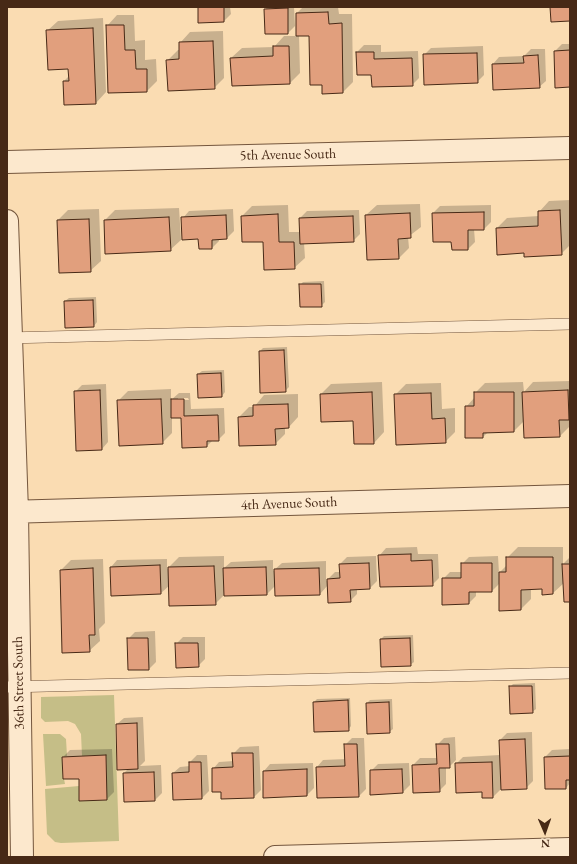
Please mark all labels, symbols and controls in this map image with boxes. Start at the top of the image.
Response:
street label: 5th Avenue South [240,146,336,164]
street label: 4th Avenue South [240,494,338,514]
street label: 36th Street South [10,636,28,730]
north arrow [525,812,565,852]
text: N [541,837,550,851]

